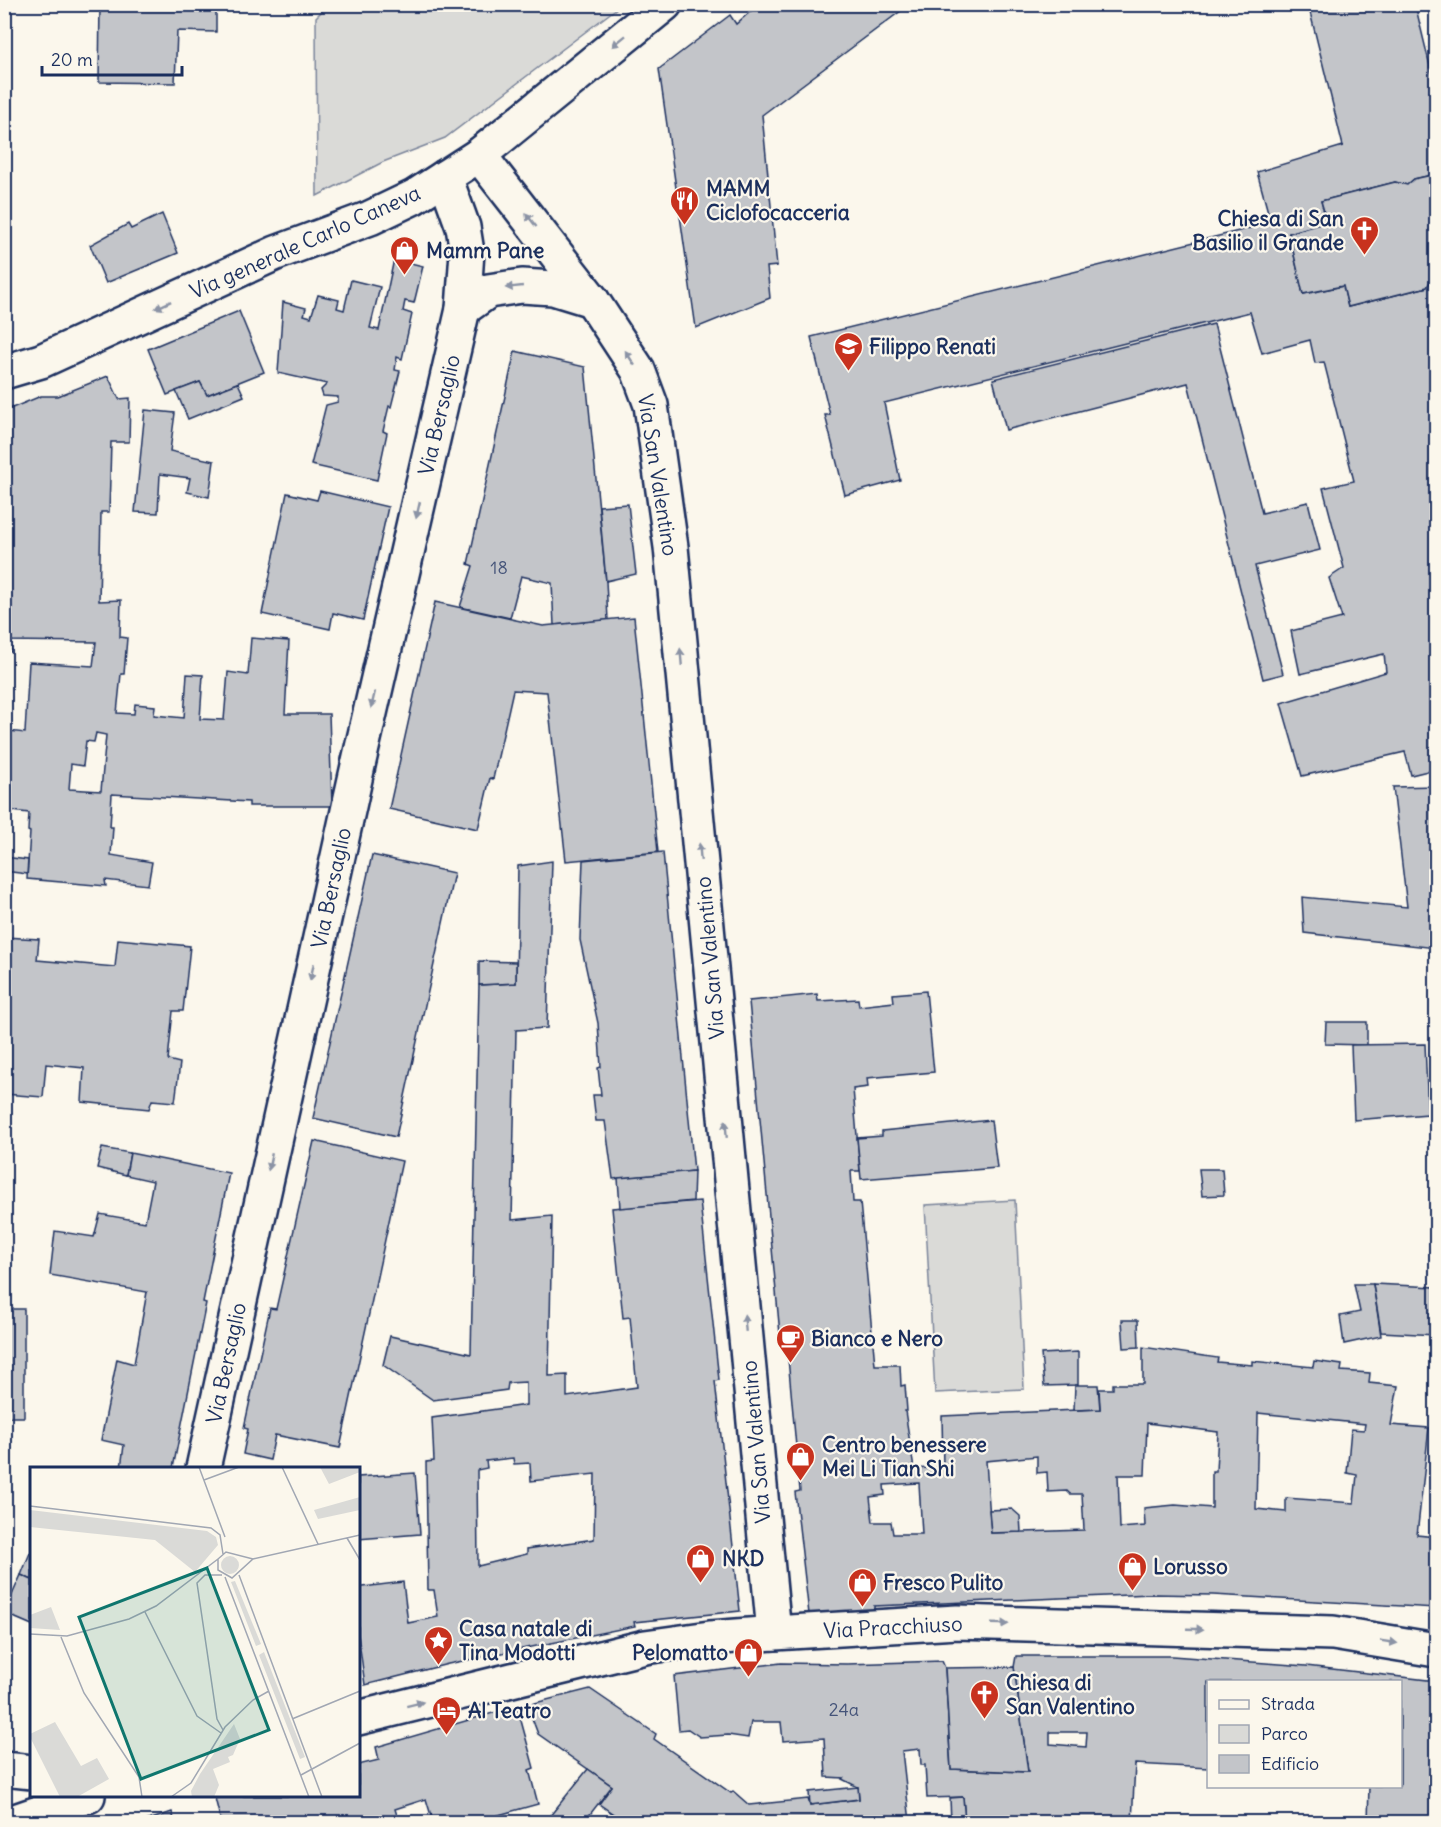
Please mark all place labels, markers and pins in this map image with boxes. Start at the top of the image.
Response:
place label: MAMM Ciclofocacceria [706,175,850,226]
restaurant icon: MAMM Ciclofocacceria [669,184,701,226]
place label: Chiesa di San Basilio il Grande [1192,205,1344,256]
church icon: Chiesa di San Basilio il Grande [1349,214,1381,256]
shop icon: Mamm Pane [389,234,421,276]
place label: Mamm Pane [426,237,544,264]
school or university icon: Filippo Renati [832,330,864,372]
place label: Filippo Renati [869,333,996,360]
cafe icon: Bianco e Nero [774,1322,806,1364]
place label: Bianco e Nero [811,1325,943,1352]
place label: Centro benessere Mei Li Tian Shi [822,1431,987,1482]
shop icon: Centro benessere Mei Li Tian Shi [785,1440,817,1482]
shop icon: NKD [685,1542,717,1584]
place label: NKD [722,1545,764,1572]
shop icon: Lorusso [1116,1550,1148,1592]
place label: Lorusso [1153,1553,1228,1580]
shop icon: Fresco Pulito [846,1566,878,1608]
place label: Fresco Pulito [883,1569,1003,1596]
place label: Casa natale di Tina Modotti [459,1615,592,1666]
place icon: Casa natale di Tina Modotti [422,1624,454,1666]
shop icon: Pelomatto [733,1636,765,1678]
place label: Pelomatto [632,1639,728,1666]
place label: Chiesa di San Valentino [1006,1669,1135,1720]
church icon: Chiesa di San Valentino [969,1678,1001,1720]
hotel icon: Al Teatro [431,1694,463,1736]
place label: Al Teatro [468,1697,551,1724]

